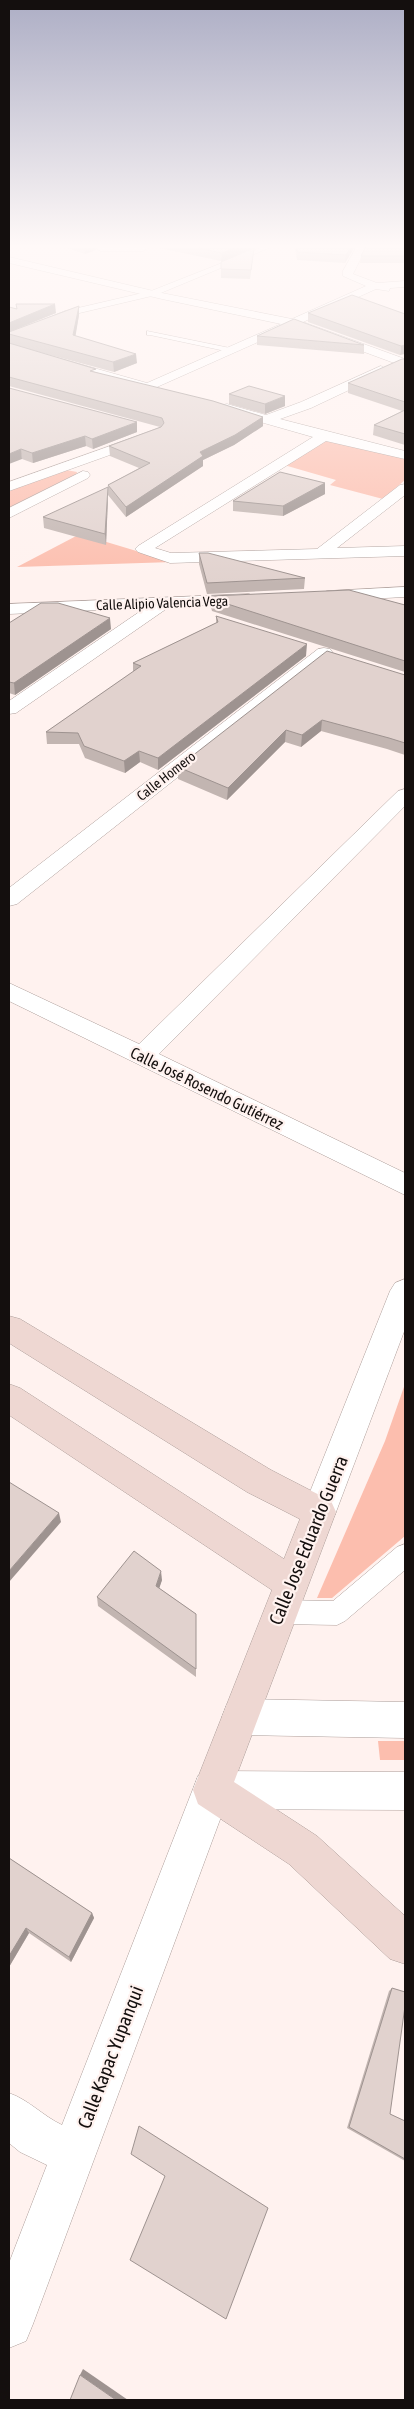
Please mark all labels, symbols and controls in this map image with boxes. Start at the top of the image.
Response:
street label: Calle Alipio Valencia Vega [96,593,228,613]
street label: Calle Homero [133,748,199,804]
street label: Calle José Rosendo Gutiérrez [128,1043,287,1133]
street label: Calle Jose Eduardo Guerra [264,1452,352,1628]
street label: Calle Kapac Yupanqui [73,1983,147,2131]

